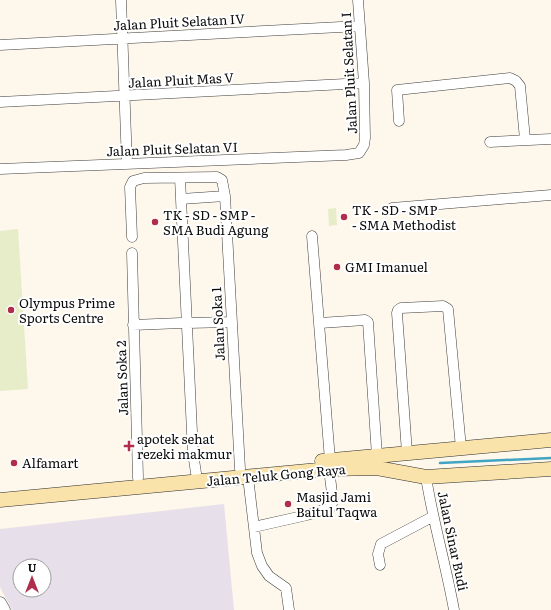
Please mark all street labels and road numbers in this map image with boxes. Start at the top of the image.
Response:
street label: Jalan Pluit Selatan IV [113,9,246,34]
street label: Jalan Pluit Selatan I [336,12,361,134]
street label: Jalan Pluit Mas V [128,67,235,92]
street label: Jalan Pluit Selatan VI [106,137,238,160]
street label: Jalan Soka 1 [206,286,229,362]
street label: Jalan Soka 2 [111,340,132,416]
street label: Jalan Teluk Gong Raya [205,459,346,490]
street label: Jalan Sinar Budi [434,489,473,593]

